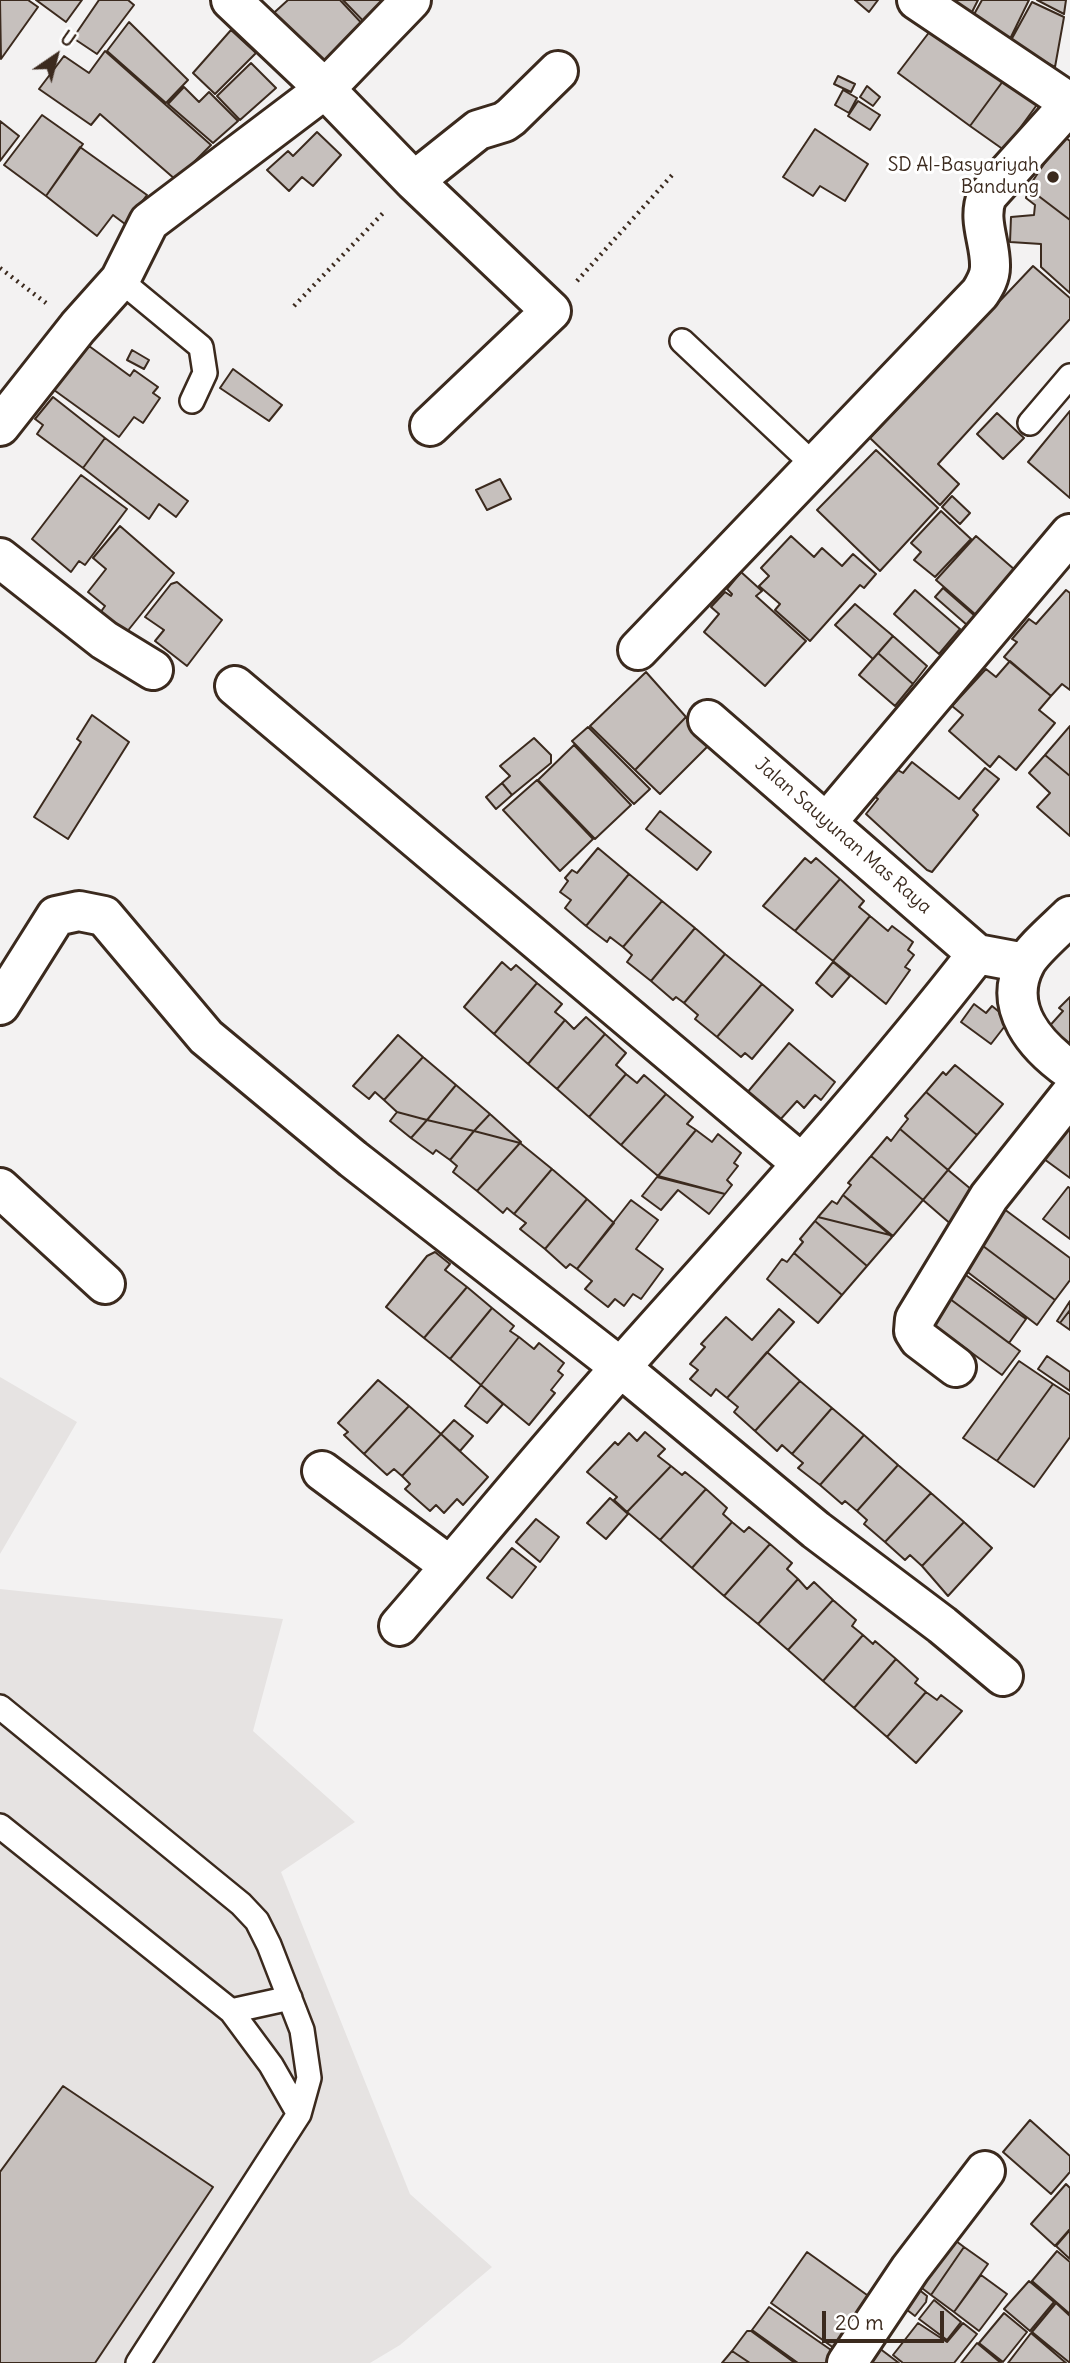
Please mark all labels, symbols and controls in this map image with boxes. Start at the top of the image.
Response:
north arrow [21,21,91,91]
text: U [56,25,80,52]
place label: SD Al-Basyariyah Bandung [888,155,1039,199]
marker: SD Al-Basyariyah Bandung [1045,169,1061,185]
street label: Jalan Sauyunan Mas Raya [750,753,936,919]
scale bar [825,2296,948,2340]
text: 20 m [835,2309,884,2336]

